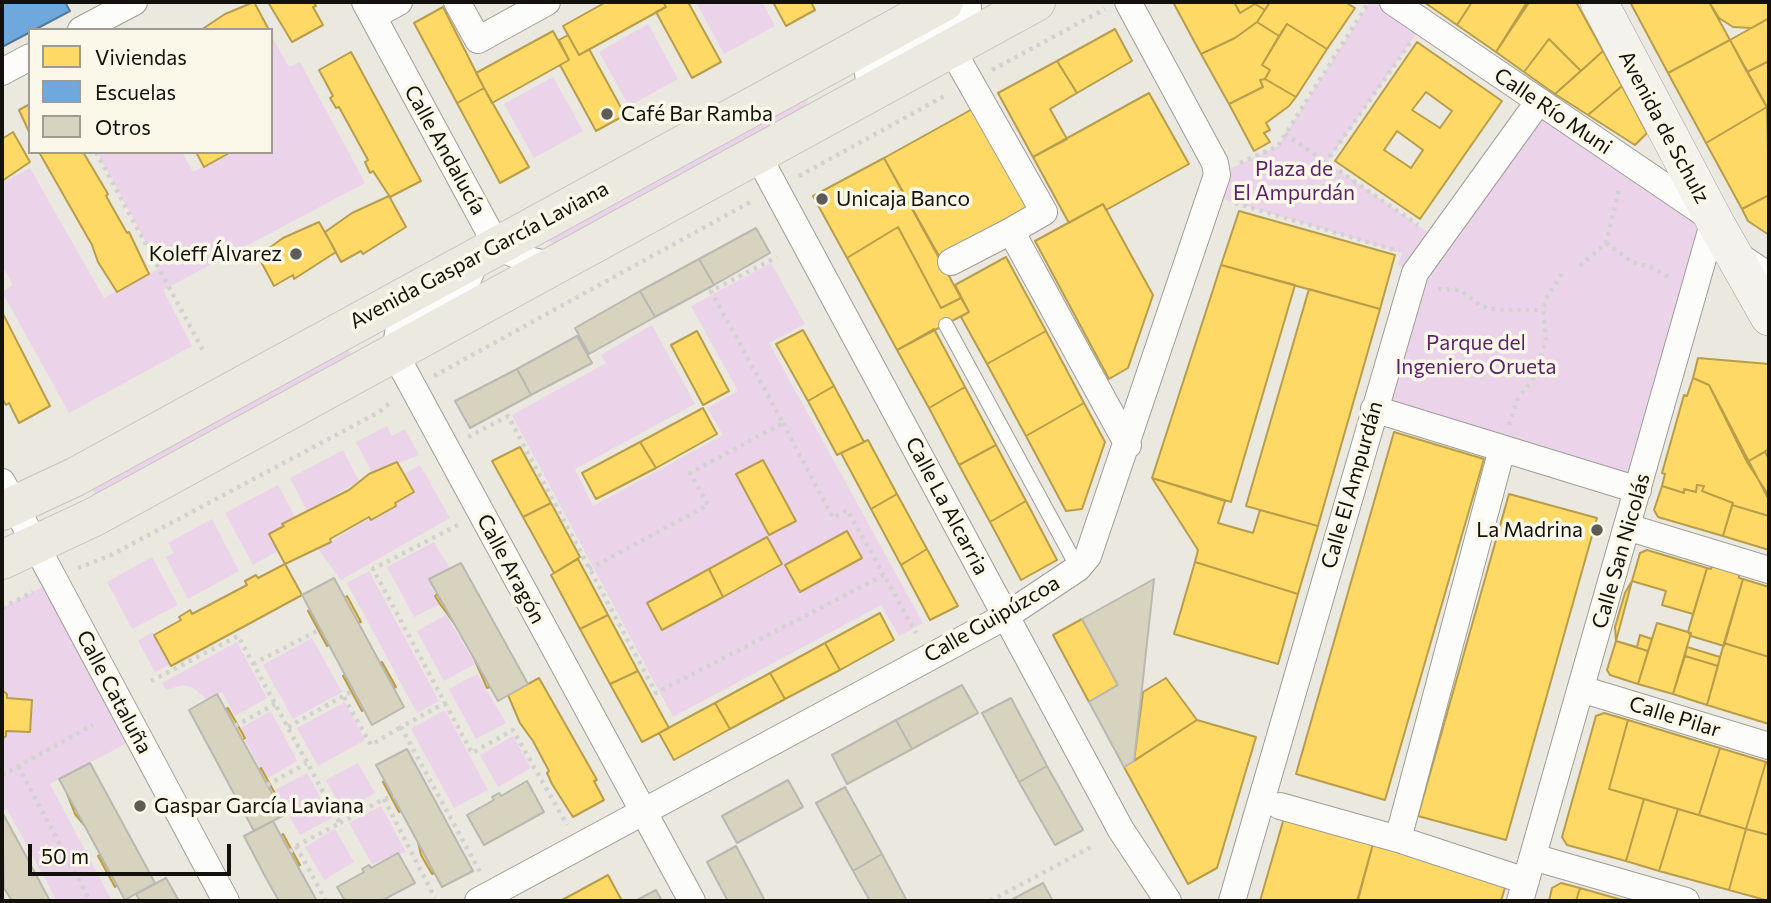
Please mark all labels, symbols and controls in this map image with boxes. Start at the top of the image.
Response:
legend [28,28,273,154]
text: Viviendas [95,44,187,69]
street label: Avenida de Schulz [1613,46,1715,208]
street label: Calle Río Muni [1489,62,1617,160]
text: Escuelas [95,79,176,104]
street label: Calle Andalucía [399,81,491,219]
place label: Café Bar Ramba [621,101,773,127]
marker: Café Bar Ramba [599,106,615,122]
text: Otros [95,114,151,139]
park label: Plaza de El Ampurdán [1233,156,1355,206]
street label: Avenida Gaspar García Laviana [345,176,613,334]
place label: Unicaja Banco [836,186,970,212]
marker: Unicaja Banco [814,191,830,207]
place label: Koleff Álvarez [149,241,282,267]
marker: Koleff Álvarez [288,246,304,262]
park label: Parque del Ingeniero Orueta [1395,330,1557,380]
street label: Calle El Ampurdán [1316,398,1388,572]
street label: Calle La Alcarria [900,433,994,579]
street label: Calle San Nicolás [1587,470,1655,632]
street label: Calle Aragón [472,510,550,628]
place label: La Madrina [1476,517,1583,543]
marker: La Madrina [1589,522,1605,538]
street label: Calle Guipúzcoa [920,570,1064,668]
street label: Calle Cataluña [71,626,157,758]
street label: Calle Pilar [1626,691,1724,743]
place label: Gaspar García Laviana [154,793,364,819]
marker: Gaspar García Laviana [132,798,148,814]
scale bar [32,830,234,874]
text: 50 m [41,843,89,868]

